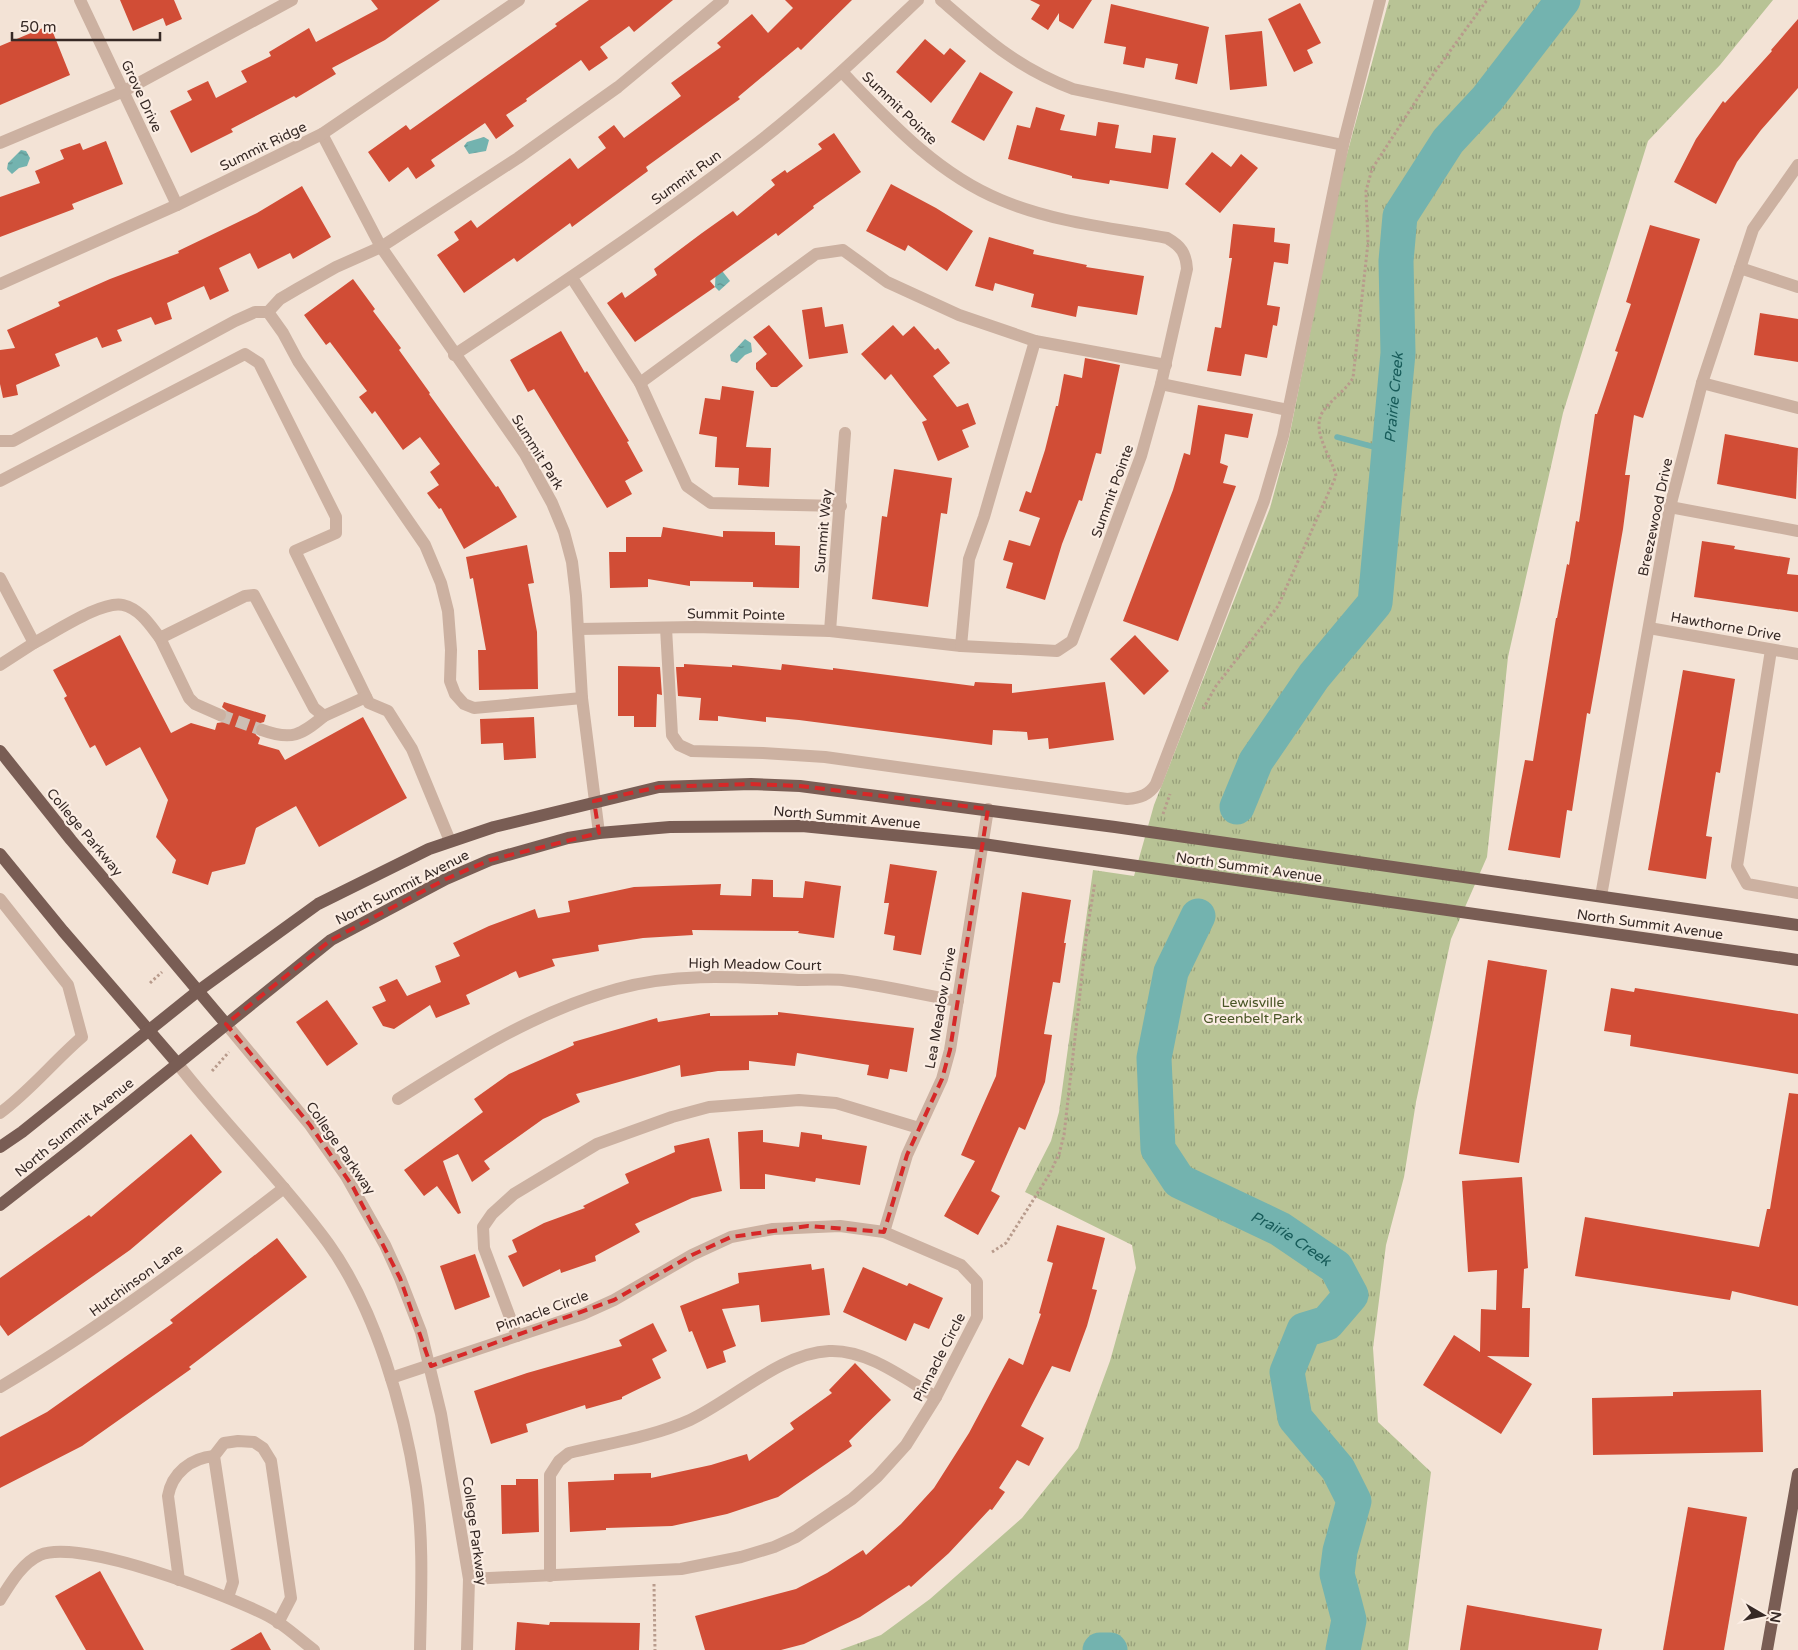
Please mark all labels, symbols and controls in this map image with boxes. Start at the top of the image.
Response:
scale bar [12,10,160,42]
text: 50 m [20,18,57,36]
street label: Grove Drive [117,57,166,135]
street label: Summit Pointe [859,68,941,149]
street label: Summit Ridge [217,118,309,175]
street label: Summit Run [648,146,725,208]
water label: Prairie Creek [1381,350,1407,444]
street label: Summit Park [508,412,568,493]
street label: Summit Pointe [1088,442,1137,540]
street label: Breezewood Drive [1635,456,1676,578]
street label: Summit Way [811,488,836,574]
street label: Summit Pointe [687,605,785,624]
street label: Hawthorne Drive [1669,608,1783,645]
street label: College Parkway [43,785,127,880]
street label: North Summit Avenue [773,803,921,832]
street label: North Summit Avenue [333,846,472,929]
street label: North Summit Avenue [1175,849,1323,886]
street label: North Summit Avenue [1576,906,1724,943]
street label: Lea Meadow Drive [921,946,960,1070]
street label: High Meadow Court [688,955,822,974]
park label: Lewisville Greenbelt Park [1203,994,1303,1027]
street label: North Summit Avenue [12,1074,137,1180]
street label: College Parkway [302,1099,379,1198]
water label: Prairie Creek [1248,1207,1336,1271]
street label: Hutchinson Lane [86,1241,187,1320]
street label: Pinnacle Circle [493,1287,591,1336]
street label: Pinnacle Circle [910,1310,969,1405]
street label: College Parkway [458,1476,491,1587]
north arrow [1738,1590,1788,1640]
text: N [1766,1610,1785,1624]

